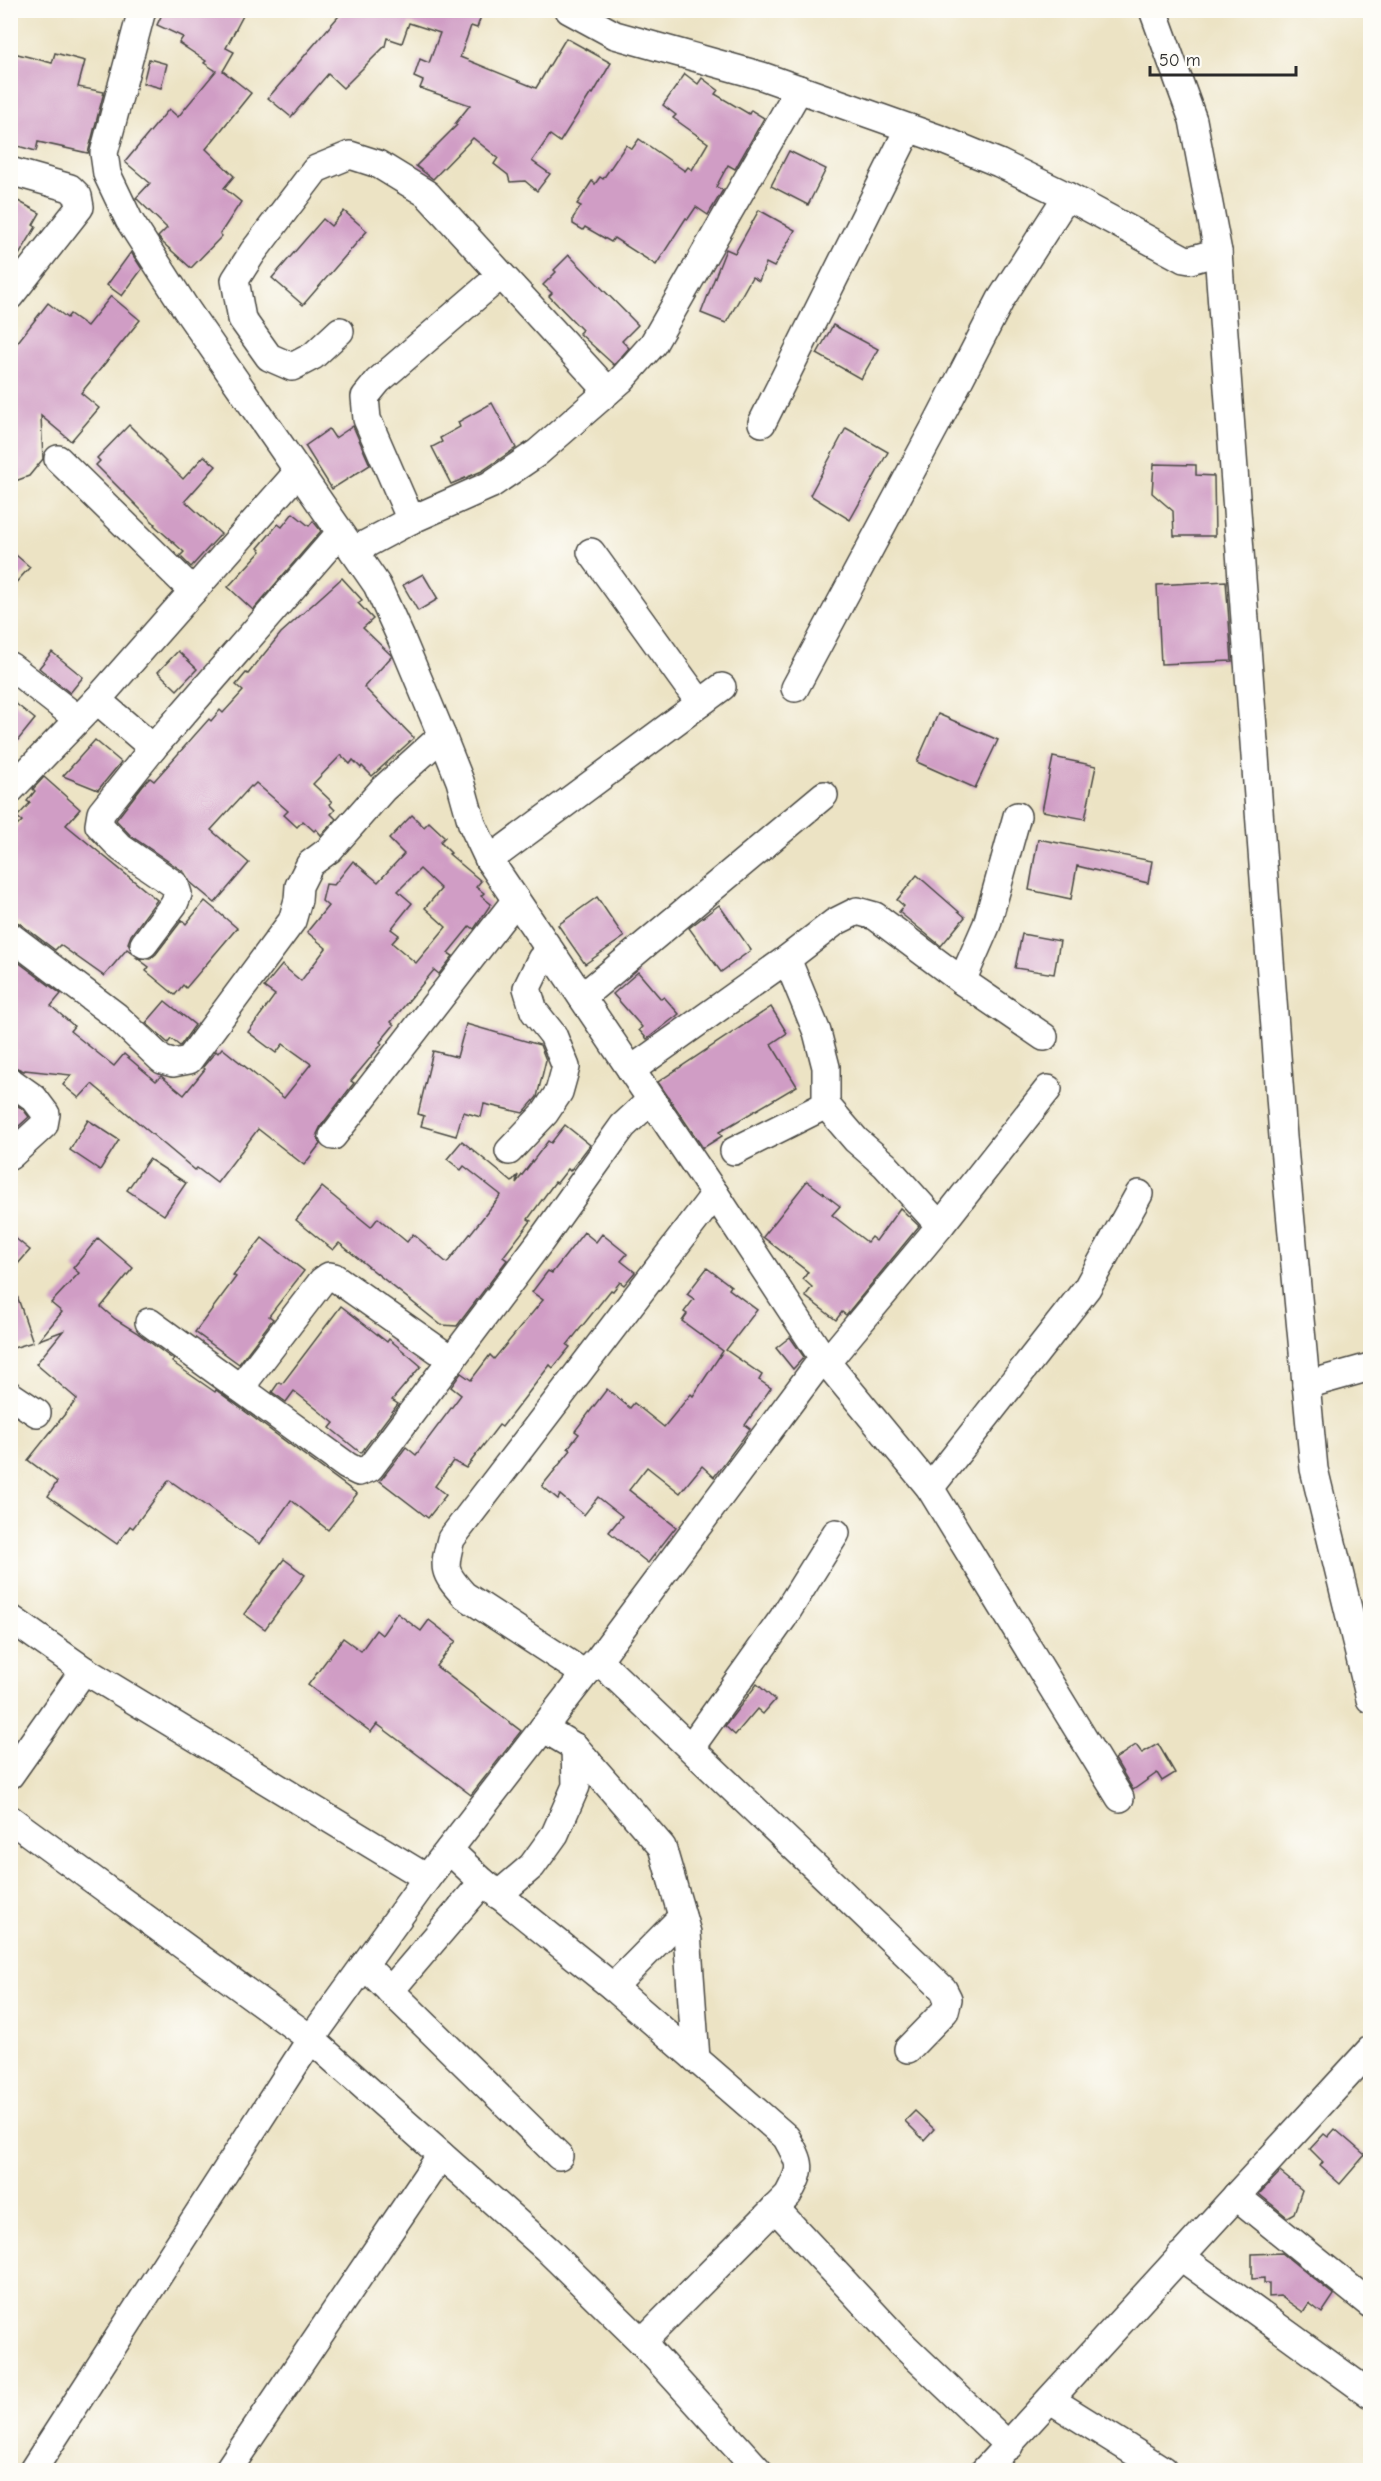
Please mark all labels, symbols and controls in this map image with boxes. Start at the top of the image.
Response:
scale bar [1150,39,1296,77]
text: 50 m [1159,50,1201,71]

